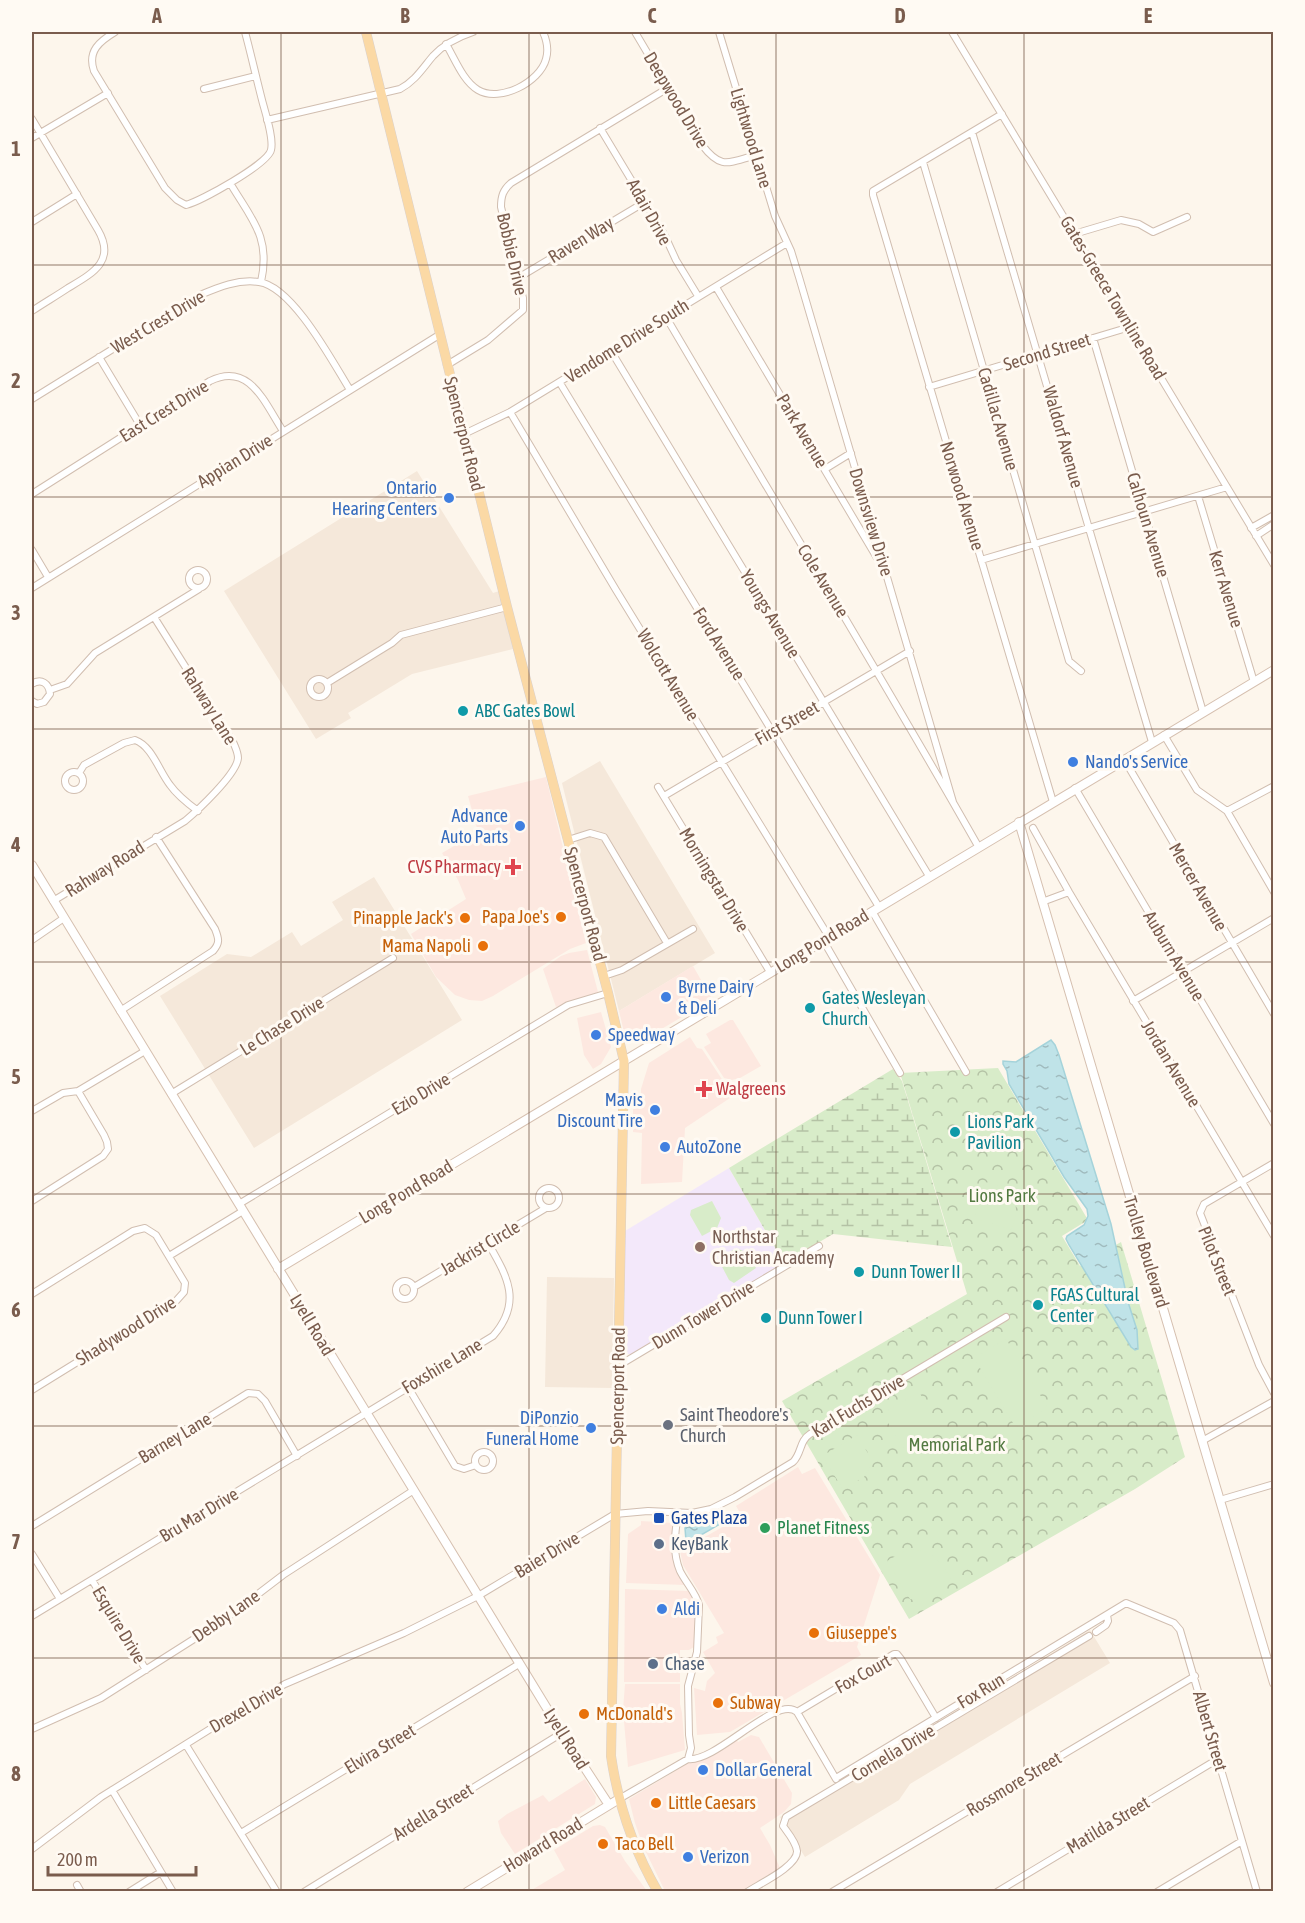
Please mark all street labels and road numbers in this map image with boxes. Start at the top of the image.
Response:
street label: Deepwood Drive [640,48,713,151]
street label: Lightwood Lane [726,85,777,190]
street label: Adair Drive [623,175,676,249]
street label: Bobbie Drive [493,211,532,297]
street label: Raven Way [544,212,617,267]
street label: Gates-Greece Townline Road [1056,212,1171,384]
street label: West Crest Drive [107,285,208,358]
street label: Vendome Drive South [561,294,692,387]
street label: Second Street [1001,328,1093,375]
street label: Cadillac Avenue [974,365,1023,473]
street label: Spencerport Road [440,374,489,493]
street label: East Crest Drive [116,375,212,446]
street label: Waldorf Avenue [1039,384,1088,490]
street label: Park Avenue [772,390,833,471]
street label: Appian Drive [193,429,276,492]
street label: Norwood Avenue [936,439,989,553]
street label: Downsview Drive [845,465,898,578]
street label: Calhoun Avenue [1123,470,1174,580]
street label: Cole Avenue [793,540,853,621]
street label: Kerr Avenue [1205,548,1248,630]
street label: Youngs Avenue [736,566,805,662]
street label: Ford Avenue [689,604,750,684]
street label: Wolcott Avenue [633,625,704,724]
street label: Rahway Lane [177,663,241,748]
street label: First Street [751,696,822,749]
street label: Morningstar Drive [675,824,754,936]
street label: Rahway Road [61,836,148,901]
street label: Mercer Avenue [1165,839,1232,934]
street label: Spencerport Road [560,845,611,963]
street label: Long Pond Road [771,904,872,977]
street label: Auburn Avenue [1139,907,1209,1004]
street label: Le Chase Drive [236,992,327,1060]
street label: Jordan Avenue [1137,1017,1206,1111]
street label: Ezio Drive [388,1068,454,1119]
street label: Long Pond Road [355,1155,456,1228]
street label: Trolley Boulevard [1120,1194,1173,1310]
street label: Jackrist Circle [436,1216,523,1280]
street label: Pilot Street [1194,1223,1241,1298]
street label: Dunn Tower Drive [648,1276,758,1353]
street label: Lyell Road [286,1290,339,1359]
street label: Shadywood Drive [72,1291,180,1370]
street label: Spencerport Road [606,1327,629,1445]
street label: Foxshire Lane [398,1333,486,1398]
street label: Karl Fuchs Drive [808,1370,908,1441]
street label: Barney Lane [135,1408,215,1467]
street label: Bru Mar Drive [156,1483,242,1546]
street label: Baier Drive [511,1527,583,1582]
street label: Esquire Drive [88,1582,151,1667]
street label: Debby Lane [188,1585,263,1646]
street label: Fox Court [831,1650,894,1697]
street label: Fox Run [953,1668,1008,1713]
street label: Drexel Drive [206,1678,286,1737]
street label: Albert Street [1189,1688,1232,1773]
street label: Lyell Road [539,1704,593,1773]
street label: Elvira Street [340,1719,419,1778]
street label: Cornelia Drive [847,1720,938,1786]
street label: Rossmore Street [962,1747,1065,1820]
street label: Ardella Street [389,1779,477,1845]
street label: Matilda Street [1062,1792,1153,1858]
street label: Howard Road [499,1813,586,1876]

